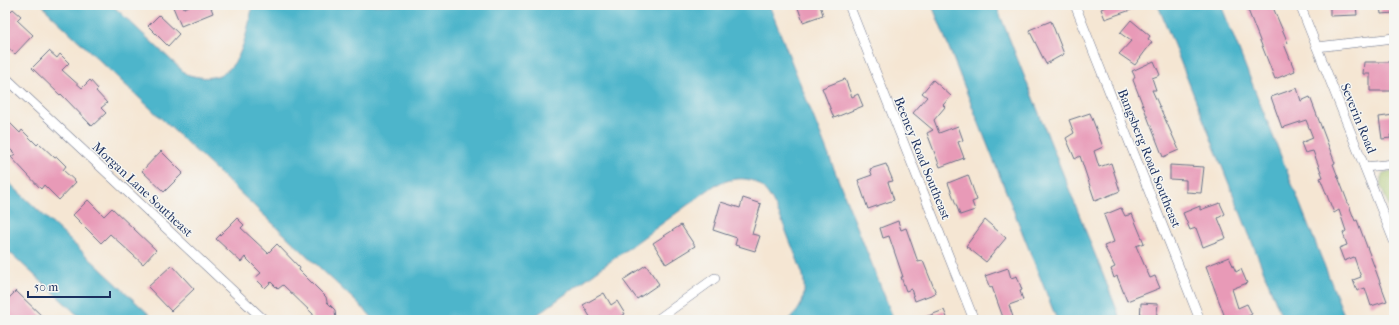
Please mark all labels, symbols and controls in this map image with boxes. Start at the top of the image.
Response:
street label: Severin Road [1338,81,1380,156]
street label: Bangsberg Road Southeast [1115,87,1184,230]
street label: Beeney Road Southeast [891,95,954,222]
street label: Morgan Lane Southeast [89,139,196,240]
scale bar [28,273,110,299]
text: 50 m [34,280,58,294]

